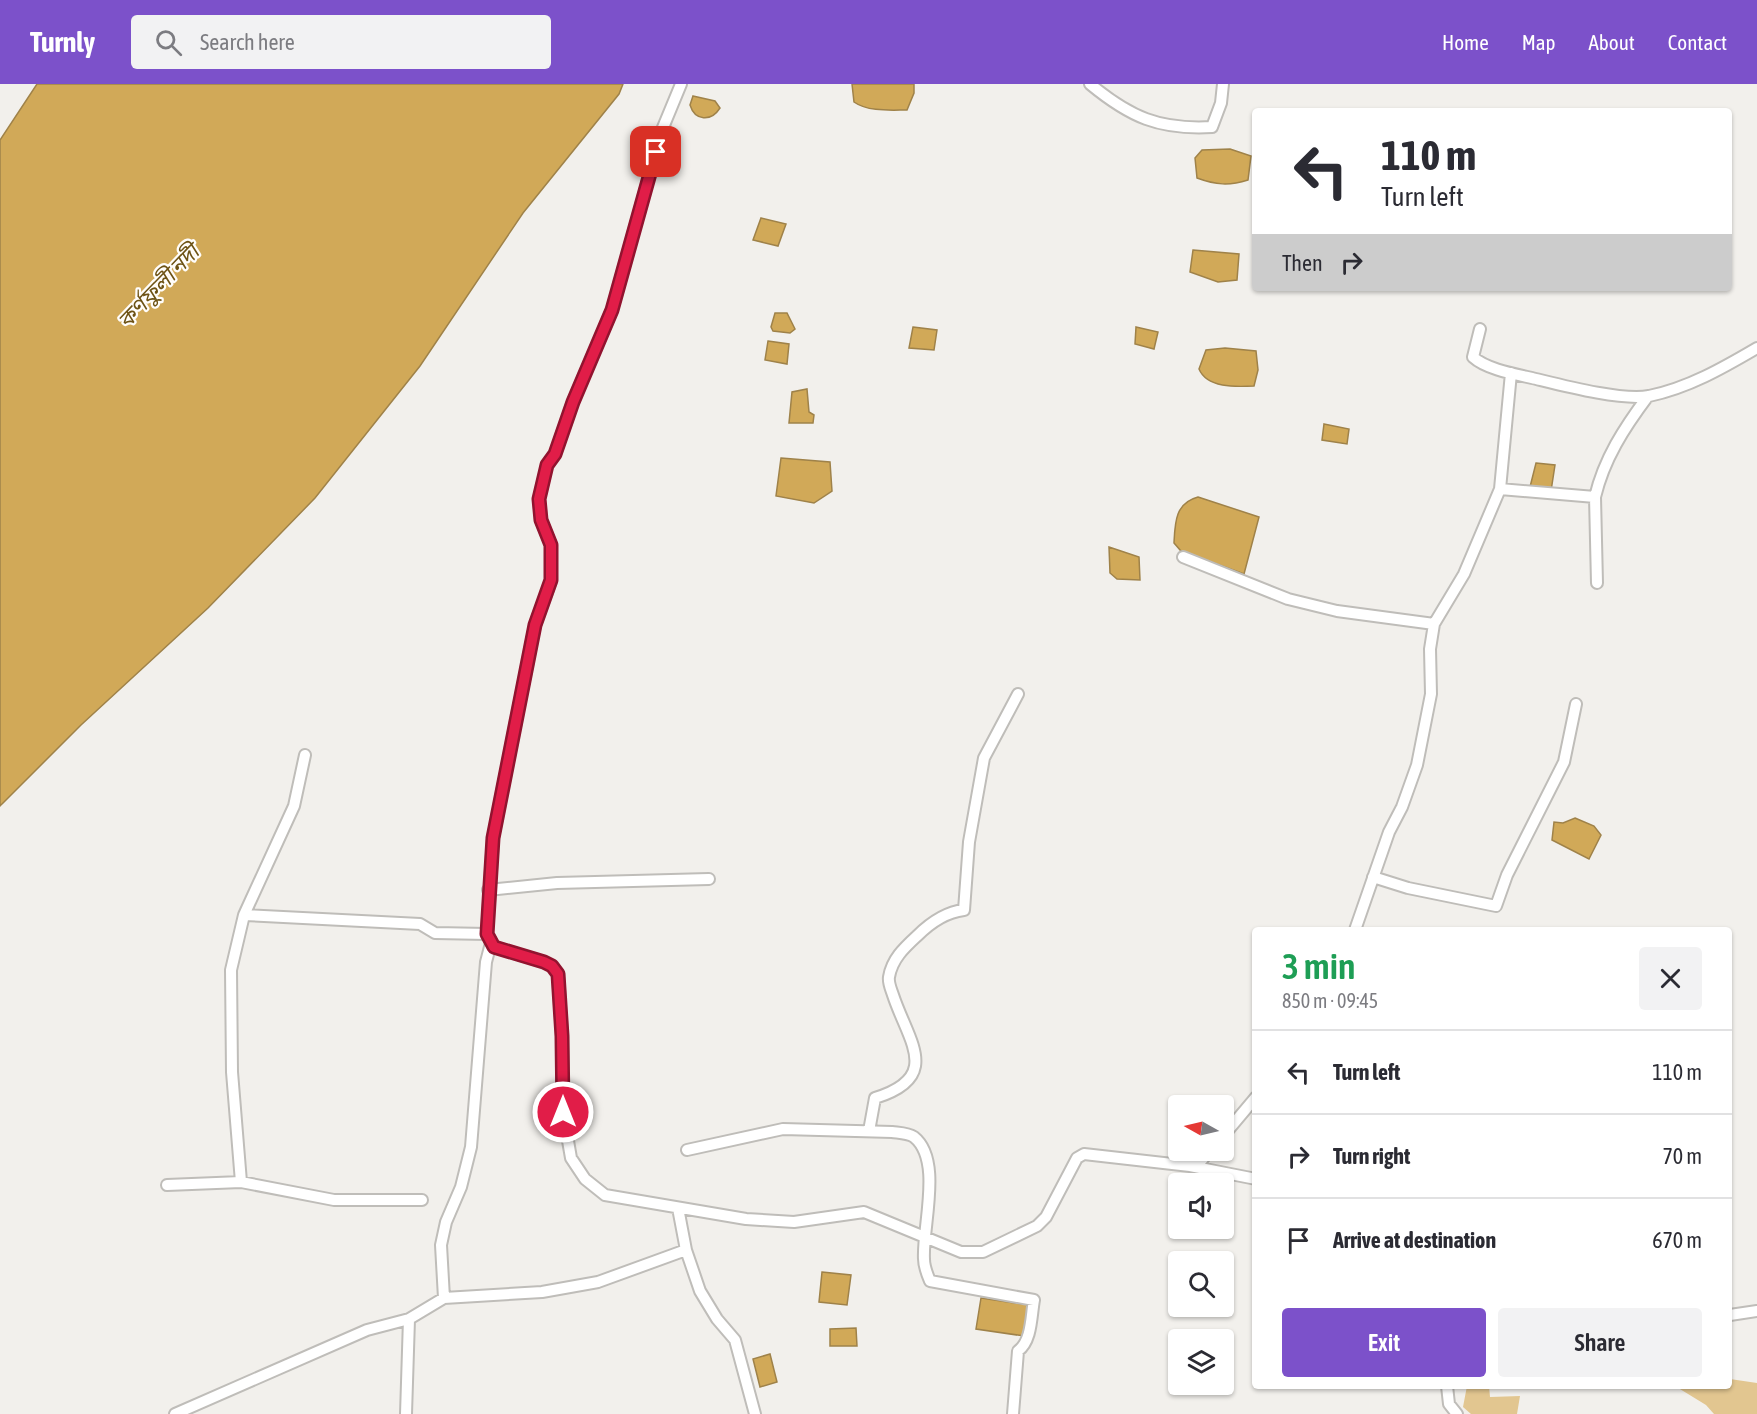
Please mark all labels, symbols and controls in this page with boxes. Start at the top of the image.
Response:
search box [131,15,551,69]
text: Turnly [30,26,95,58]
icon: search [152,26,185,59]
text: Search here [200,29,295,55]
text: Home [1442,30,1489,54]
text: Map [1522,30,1556,54]
text: About [1589,30,1635,54]
text: Contact [1668,30,1727,54]
pin [630,126,681,177]
text: 110 m [1381,131,1476,179]
icon: left [1282,132,1360,210]
icon: arrive [639,135,672,168]
text: Turn left [1381,181,1464,212]
water label: কর্ণফুলী নদী [112,236,208,334]
icon: right [1335,246,1368,279]
text: Then [1282,250,1323,276]
text: 3 min [1282,945,1356,987]
button: close [1639,947,1702,1010]
text: 850 m · 09:45 [1282,989,1378,1012]
icon: left [1282,1056,1315,1089]
text: Turn left [1333,1059,1400,1085]
text: 110 m [1652,1059,1702,1085]
position arrow [531,1080,595,1144]
north arrow [1168,1095,1234,1161]
map controls [1168,1095,1234,1395]
icon: right [1282,1140,1315,1173]
text: Turn right [1333,1143,1410,1169]
text: 70 m [1662,1143,1702,1169]
button: sound [1168,1173,1234,1239]
icon: arrive [1282,1224,1315,1257]
text: Arrive at destination [1333,1227,1496,1253]
text: 670 m [1652,1227,1702,1253]
button: search [1168,1251,1234,1317]
button: Exit [1282,1308,1486,1377]
button: Share [1498,1308,1702,1377]
button: layers [1168,1329,1234,1395]

